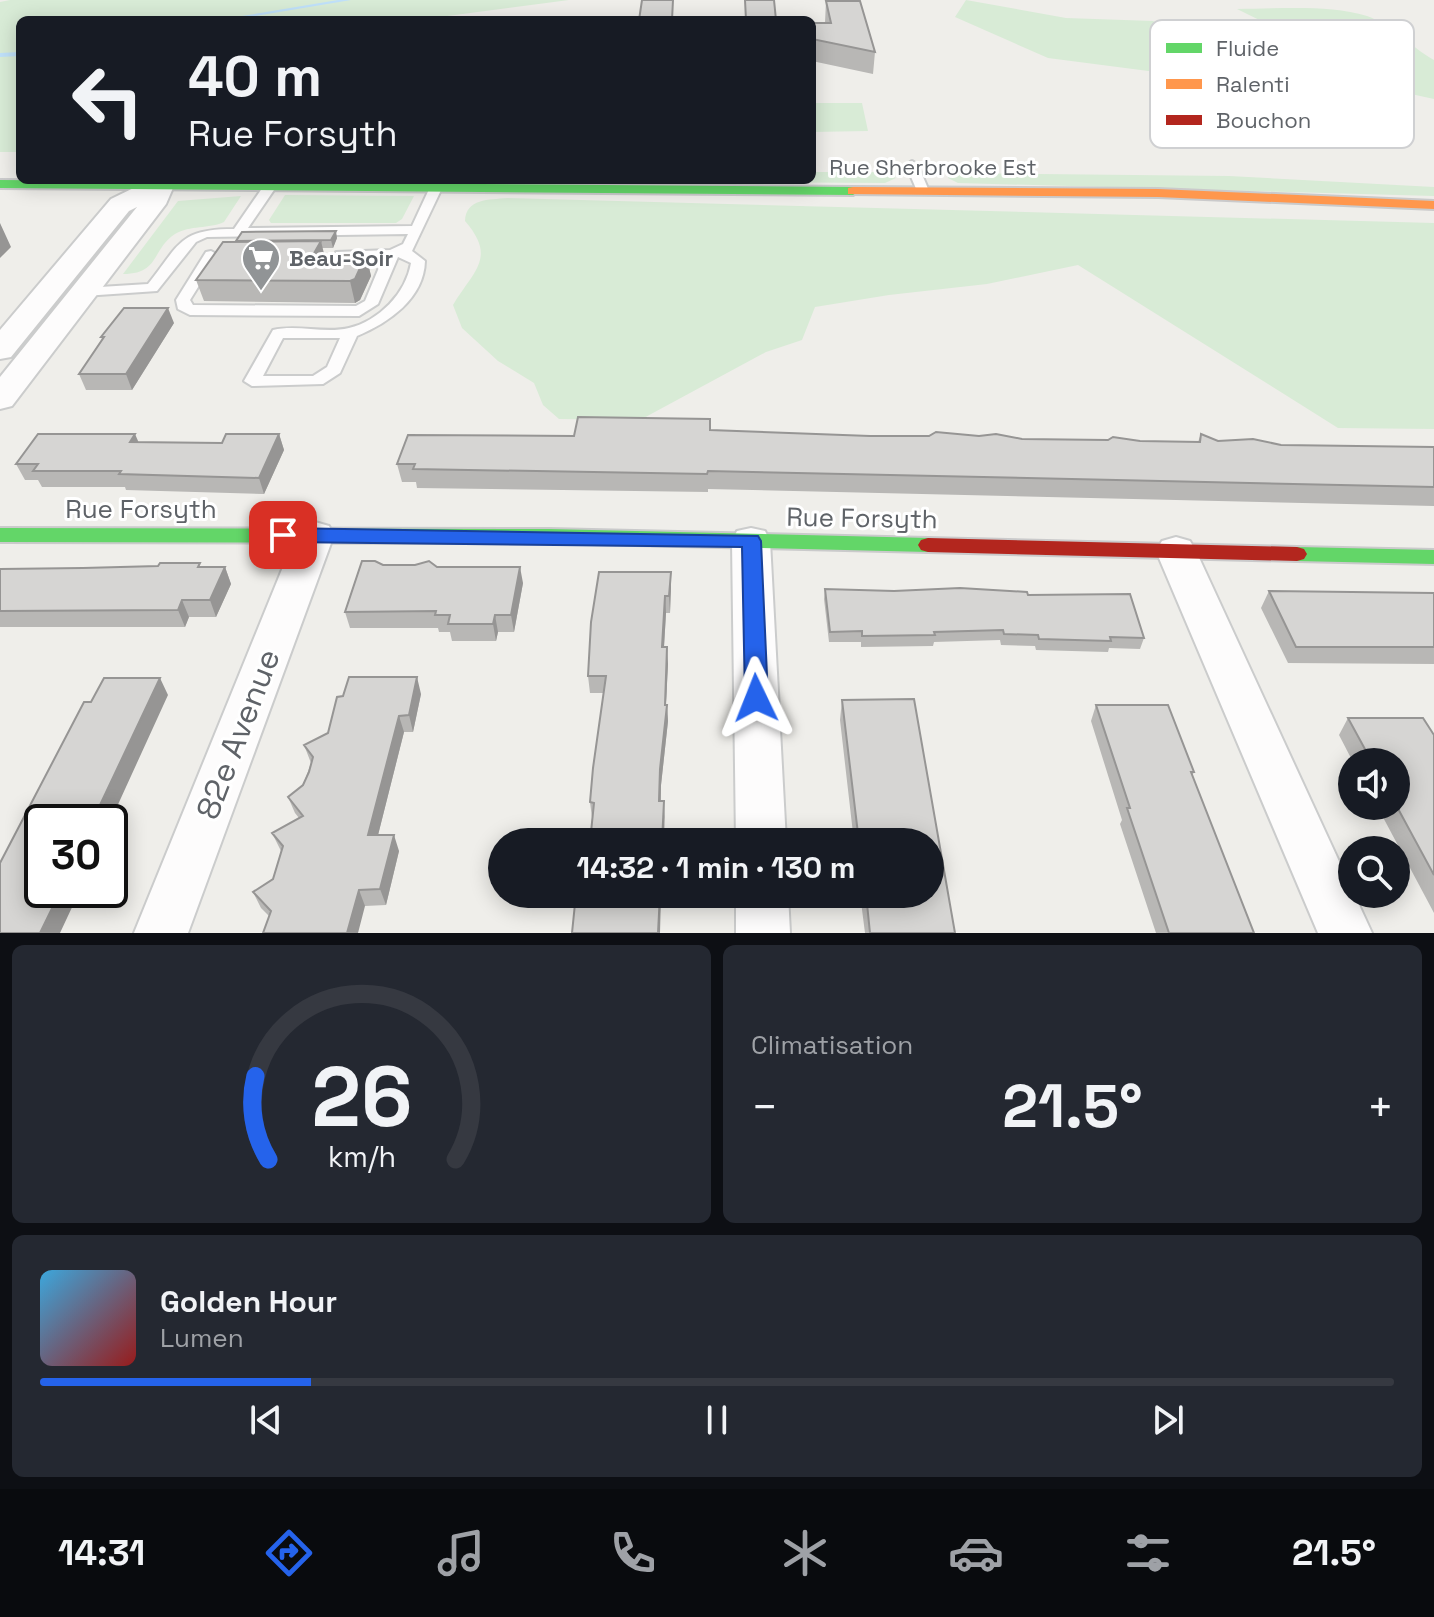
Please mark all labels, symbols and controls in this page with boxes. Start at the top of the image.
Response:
legend [1150,20,1414,148]
text: Fluide [1216,34,1279,62]
text: 40 m [188,41,322,112]
icon: left [56,48,160,152]
text: Ralenti [1216,70,1290,98]
text: Bouchon [1216,106,1311,134]
text: Rue Forsyth [188,111,398,157]
street label: Rue Sherbrooke Est [829,153,1037,181]
supermarket icon: Beau-Soir [240,237,282,292]
place label: Beau-Soir [289,244,393,272]
street label: Rue Forsyth [65,492,217,526]
street label: Rue Forsyth [786,500,938,536]
pin [249,501,317,569]
icon: arrive [261,513,305,557]
street label: 82e Avenue [187,643,289,825]
position arrow [714,656,798,740]
map controls [1338,748,1410,908]
button: sound [1338,748,1410,820]
speed limit sign: 30 [24,804,128,908]
button: search [1338,836,1410,908]
text: 14:32 · 1 min · 130 m [577,848,855,887]
text: Climatisation [751,1028,913,1062]
text: 26 [311,1044,412,1150]
text: 21.5° [1002,1068,1143,1145]
text: − [751,1079,778,1135]
text: + [1367,1079,1394,1135]
text: km/h [327,1139,396,1175]
text: Golden Hour [160,1282,337,1321]
text: Lumen [160,1321,244,1355]
icon: previous [244,1398,288,1442]
icon: pause [695,1398,739,1442]
icon: next [1146,1398,1190,1442]
icon: directions [261,1525,317,1581]
icon: music [433,1525,489,1581]
icon: phone [605,1525,661,1581]
icon: climate [777,1525,833,1581]
icon: car [948,1525,1004,1581]
icon: filters [1120,1525,1176,1581]
text: 14:31 [58,1530,145,1576]
text: 21.5° [1292,1530,1376,1576]

